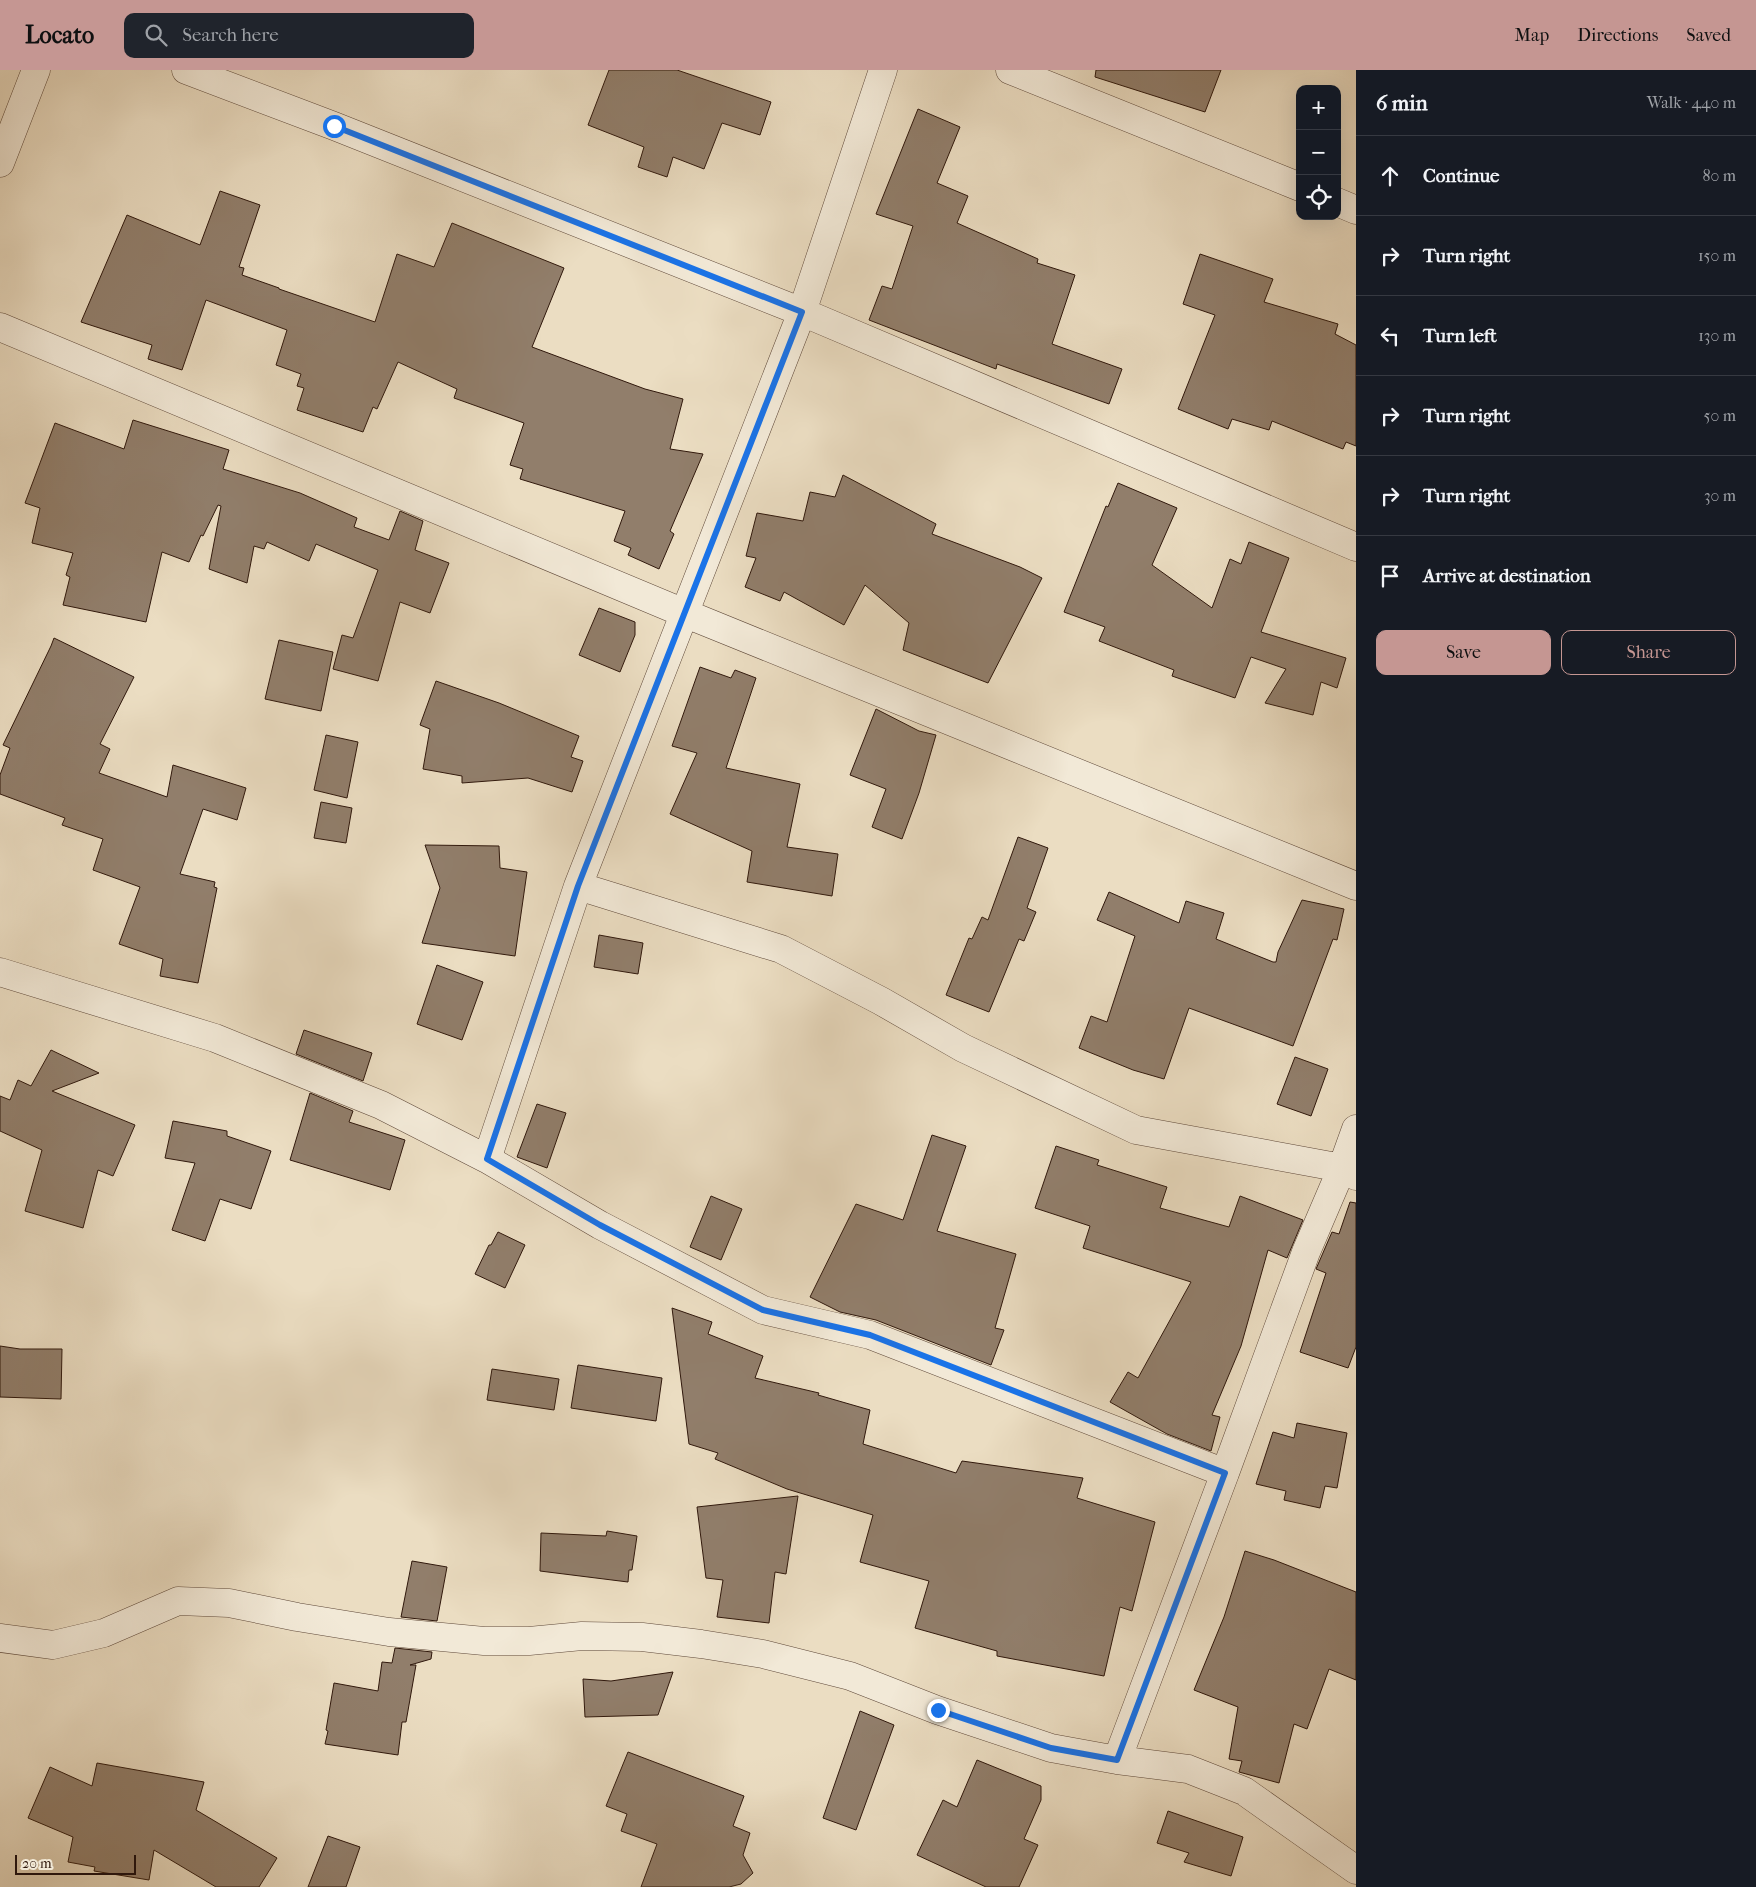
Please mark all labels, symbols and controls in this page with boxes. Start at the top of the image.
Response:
search box [124,13,474,58]
text: Locato [25,21,94,49]
icon: search [142,21,170,49]
text: Search here [182,24,279,46]
text: Map [1515,25,1549,46]
text: Directions [1577,25,1658,46]
text: Saved [1686,25,1731,46]
map controls [1296,85,1341,220]
button: + [1296,85,1341,130]
text: 6 min [1376,91,1428,115]
text: Walk · 440 m [1647,93,1736,112]
route start [323,115,346,138]
button: − [1296,130,1341,175]
icon: ahead [1376,162,1404,190]
text: Continue [1423,165,1499,187]
text: 80 m [1702,166,1736,185]
button: locate [1296,175,1341,220]
icon: right [1376,242,1404,270]
text: Turn right [1423,245,1510,267]
text: 150 m [1698,246,1736,265]
icon: left [1376,322,1404,350]
text: Turn left [1423,325,1497,347]
text: 130 m [1698,326,1736,345]
icon: right [1376,402,1404,430]
text: Turn right [1423,405,1510,427]
text: 50 m [1704,406,1736,425]
icon: right [1376,482,1404,510]
text: Turn right [1423,485,1510,507]
text: 30 m [1704,486,1736,505]
icon: arrive [1376,562,1404,590]
text: Arrive at destination [1423,565,1591,587]
button: Save [1376,630,1551,675]
button: Share [1561,630,1736,675]
route end [927,1699,950,1722]
scale bar [15,1852,136,1875]
text: 20 m [22,1855,52,1872]

